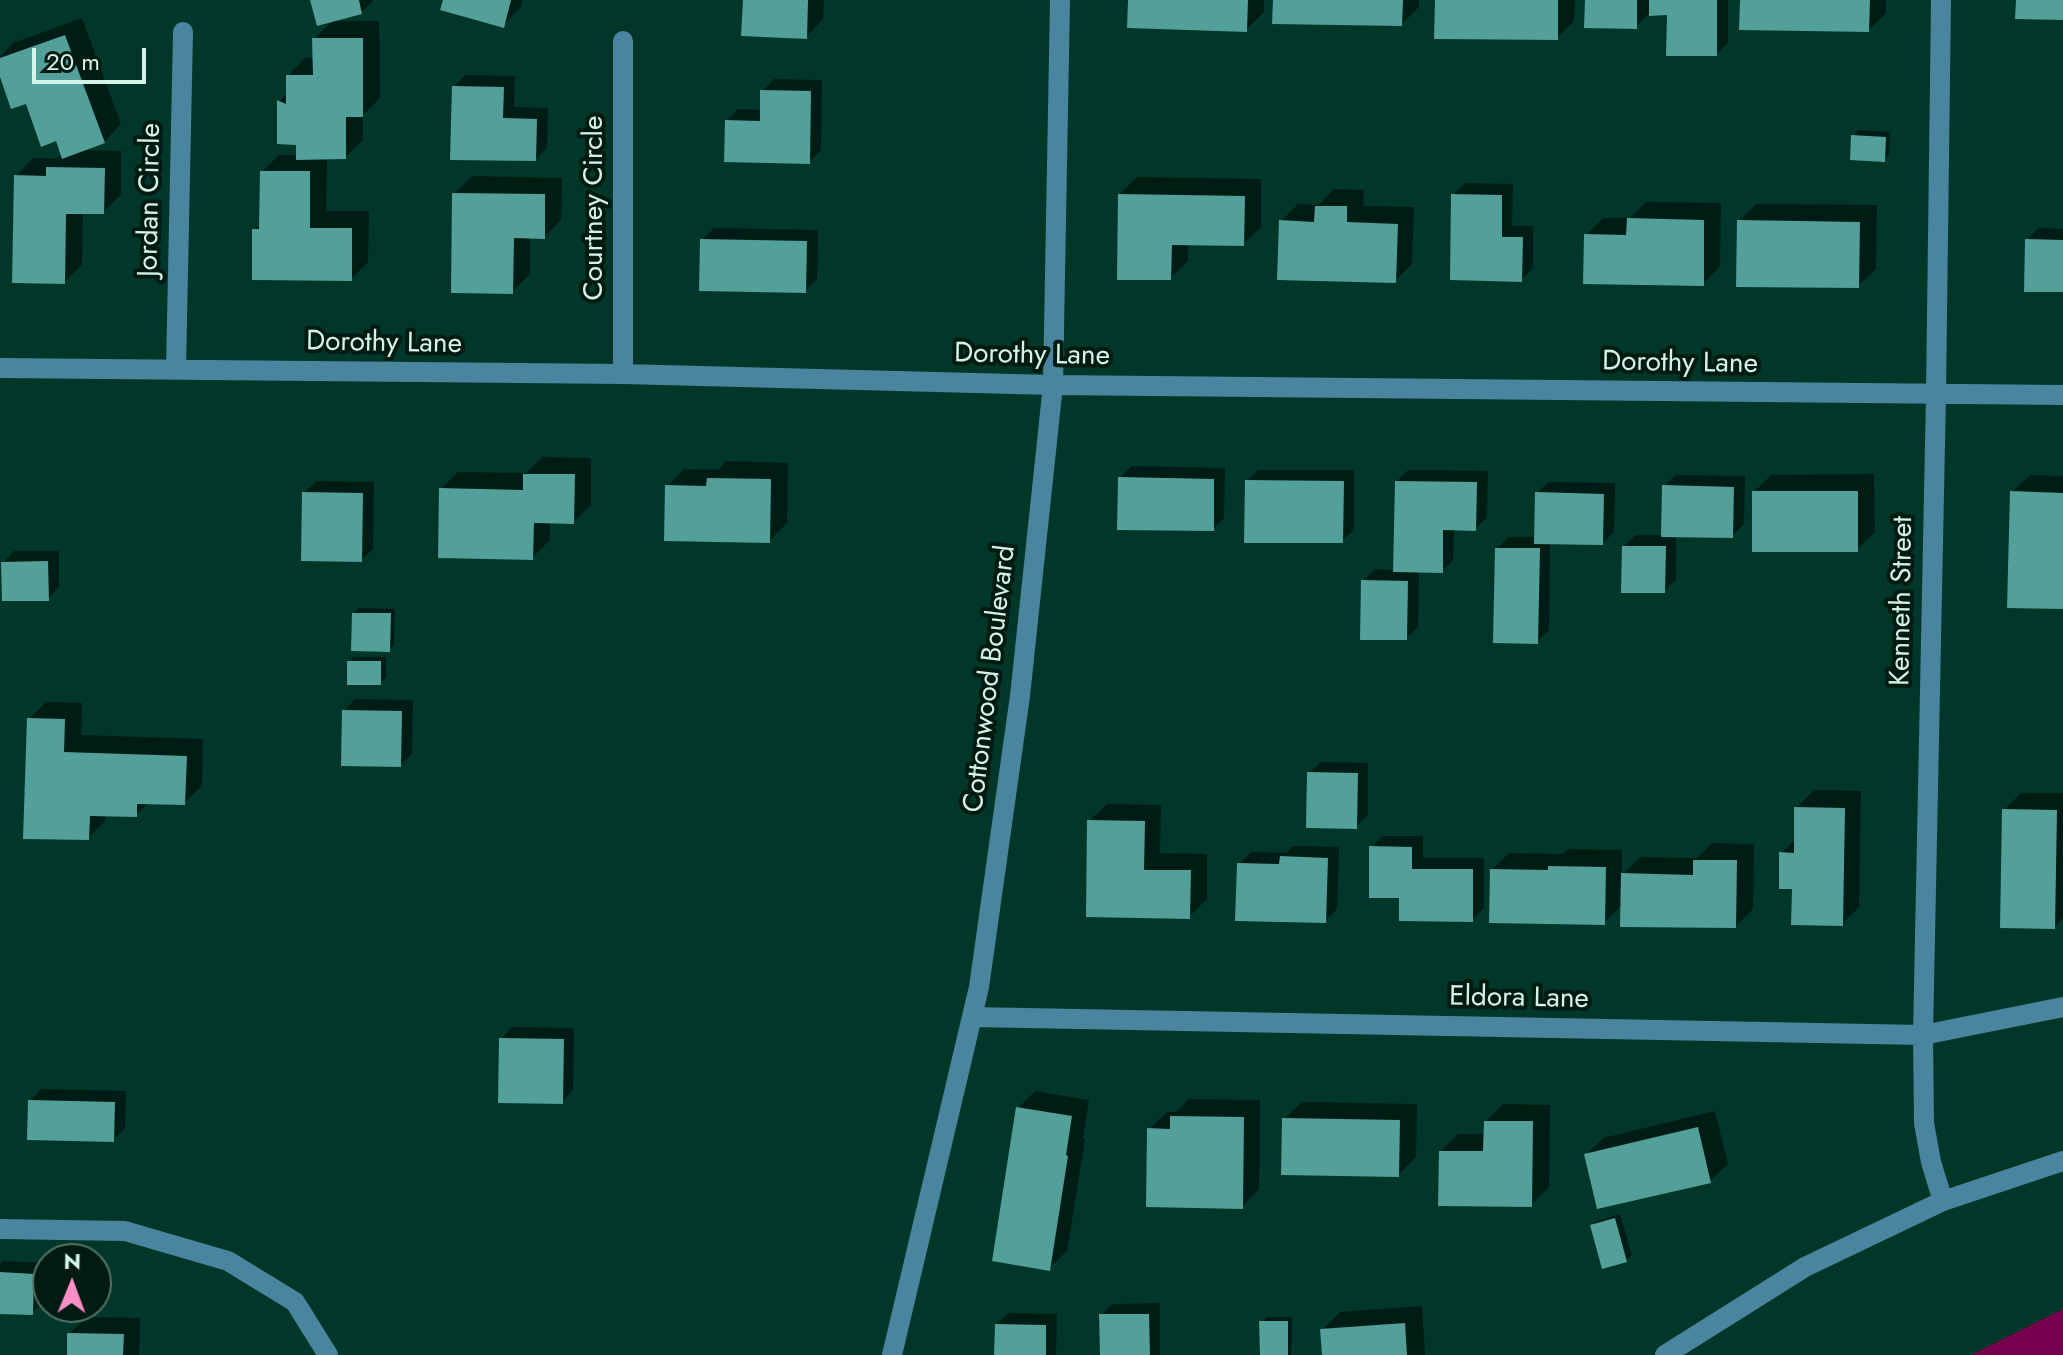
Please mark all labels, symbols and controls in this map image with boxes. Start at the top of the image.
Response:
scale bar [36,32,150,82]
text: 20 m [46,44,100,79]
street label: Courtney Circle [578,116,612,300]
street label: Jordan Circle [133,123,169,277]
street label: Dorothy Lane [306,326,462,362]
street label: Dorothy Lane [954,338,1110,374]
street label: Dorothy Lane [1602,346,1758,382]
street label: Kenneth Street [1885,516,1921,686]
street label: Cottonwood Boulevard [958,544,1024,814]
street label: Eldora Lane [1449,981,1589,1017]
north arrow [32,1243,112,1323]
text: N [63,1245,81,1277]

